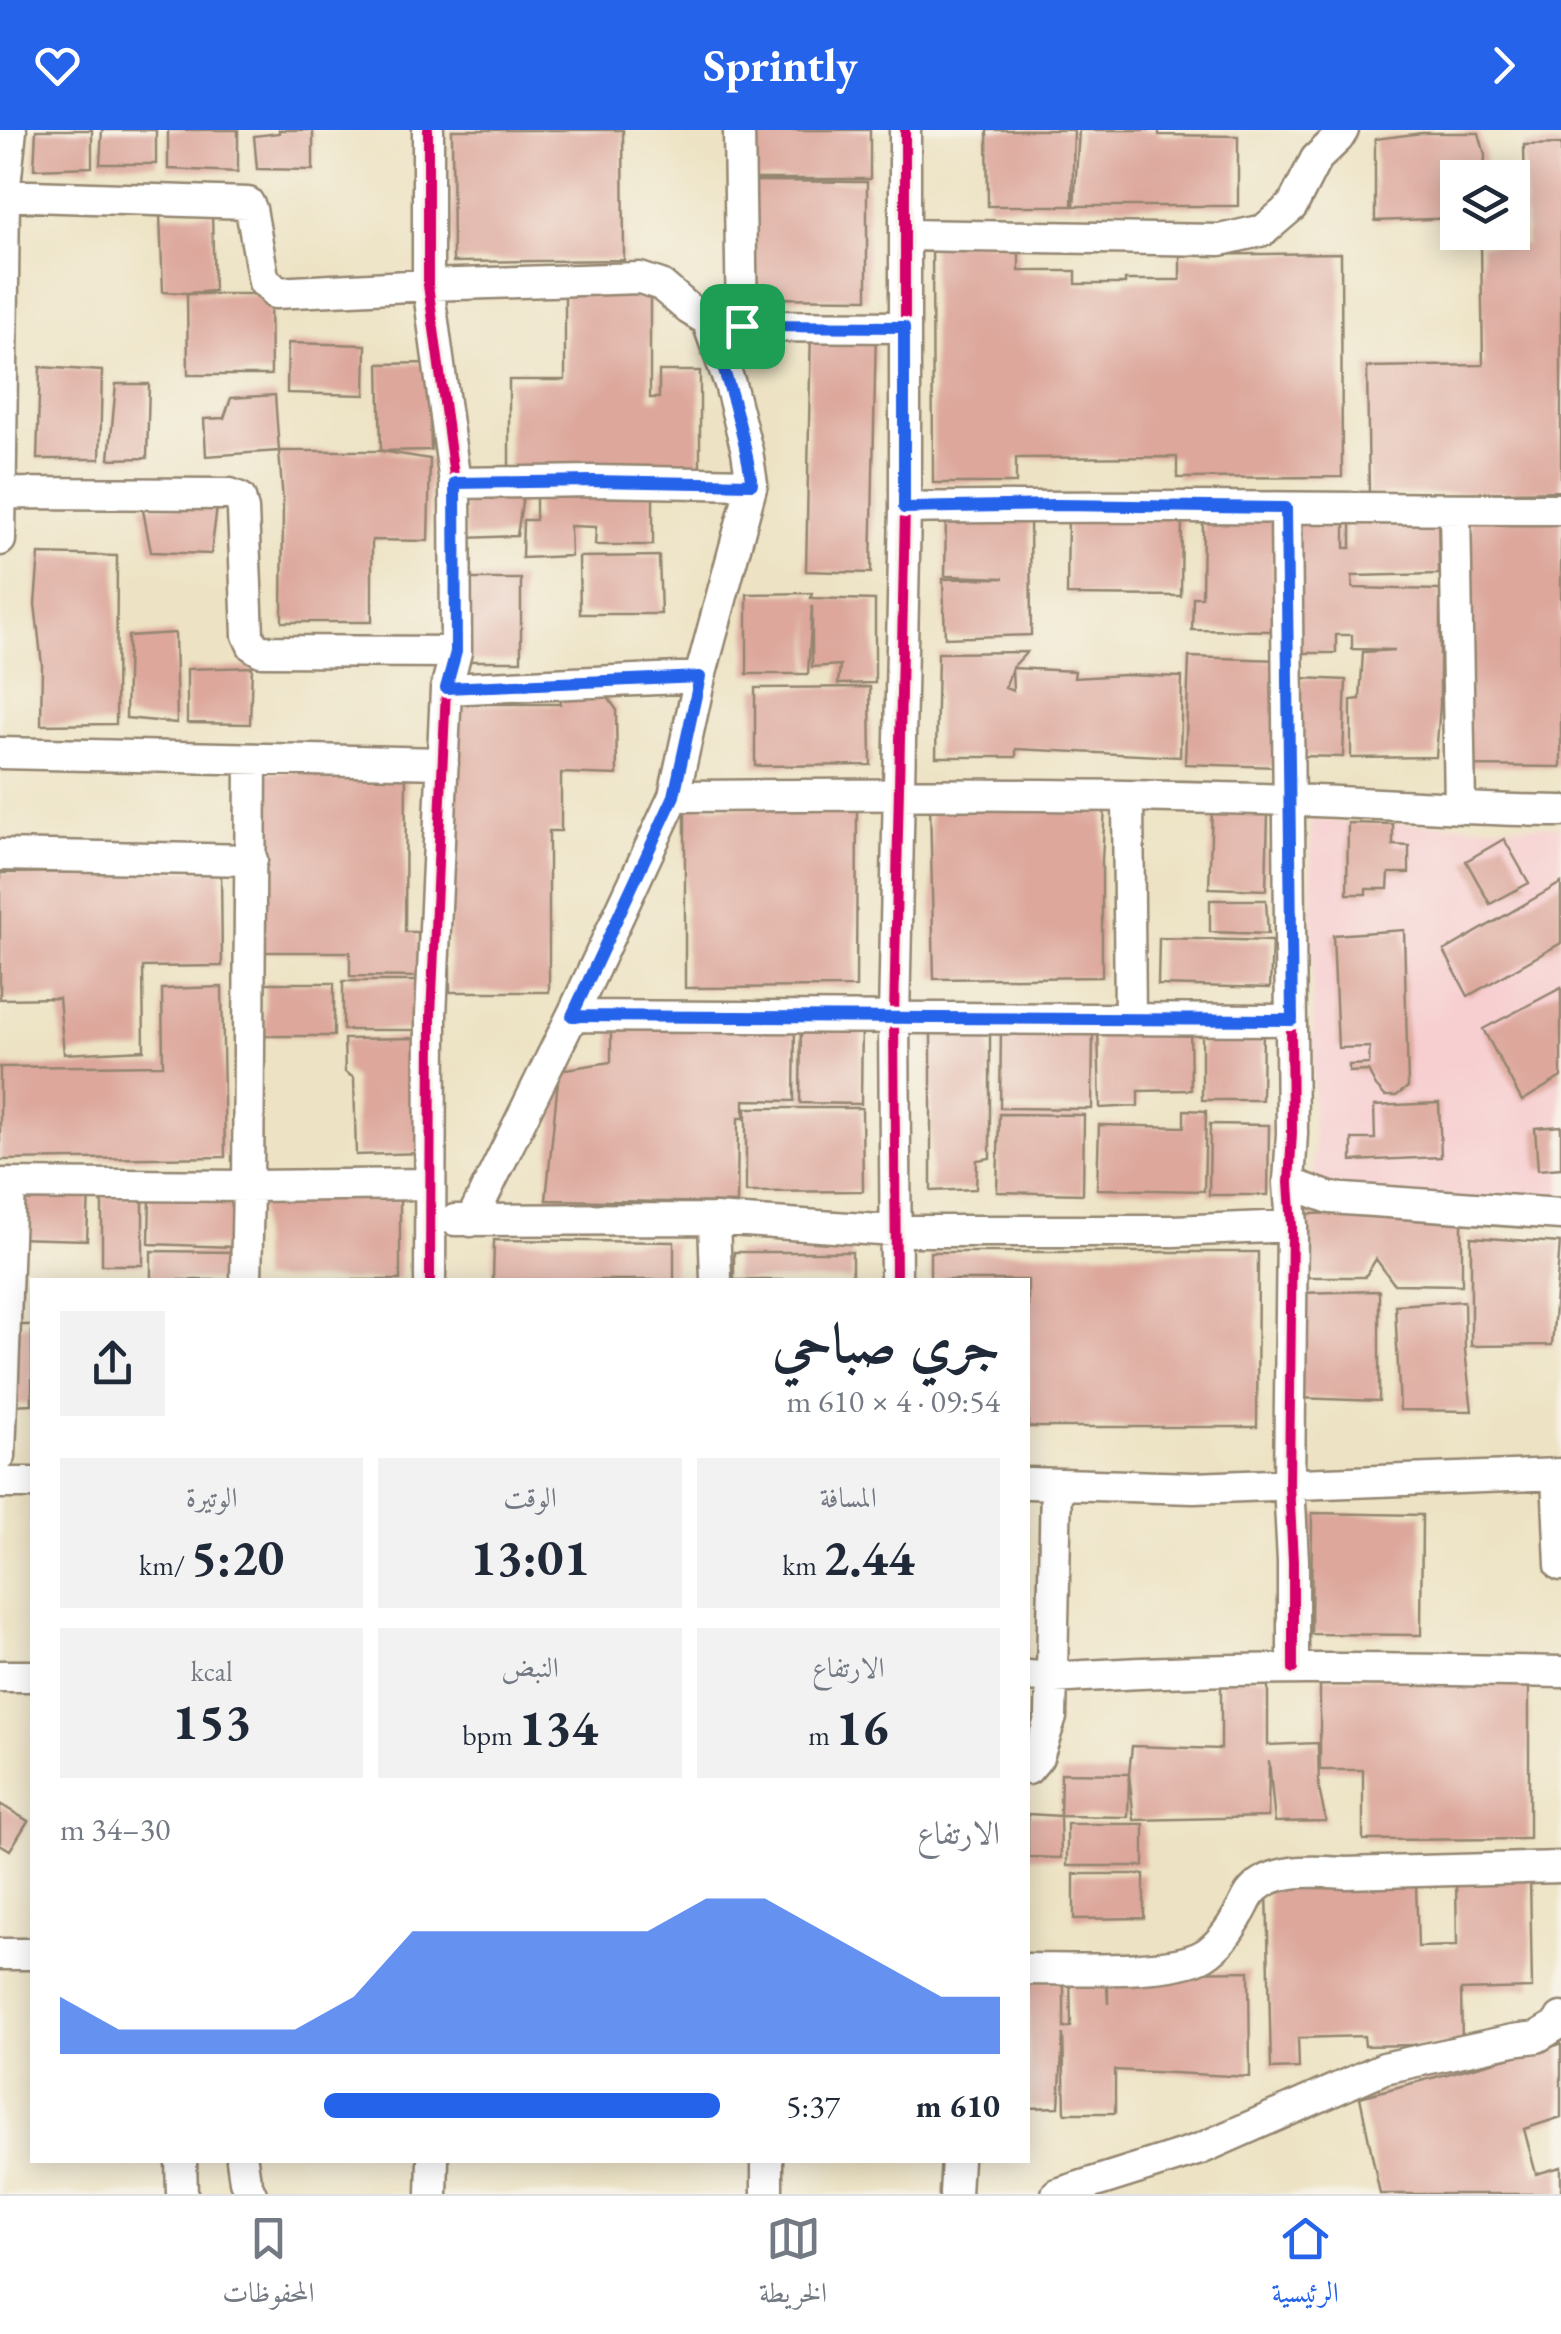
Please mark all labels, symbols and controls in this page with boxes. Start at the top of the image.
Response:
text: Sprintly [703,36,858,94]
icon: heart [30,38,85,93]
icon: forward [1476,38,1531,93]
map controls [1440,160,1530,250]
button: layers [1440,160,1530,250]
pin [700,284,785,369]
icon: arrive [715,299,770,354]
text: جري صباحي [772,1307,1000,1378]
button: share [60,1311,165,1416]
text: 09:54 · 4 × 610 m [787,1380,1000,1422]
text: الوتيرة [186,1479,238,1515]
text: الوقت [503,1479,557,1515]
text: المسافة [820,1479,877,1515]
text: 5:20 [191,1525,284,1590]
text: 13:01 [470,1525,590,1590]
text: 2.44 [823,1525,914,1590]
text: /km [139,1547,191,1583]
text: km [782,1547,823,1583]
text: النبض [501,1649,559,1685]
text: الارتفاع [812,1649,885,1685]
text: kcal [191,1653,233,1689]
text: 153 [172,1689,251,1754]
text: 134 [519,1695,598,1760]
text: 16 [836,1695,888,1760]
text: bpm [462,1717,519,1753]
text: m [808,1717,836,1753]
text: 30–34 m [60,1808,170,1850]
text: الارتفاع [917,1812,1000,1854]
text: 5:37 [786,2085,840,2127]
text: 610 m [916,2085,1000,2127]
tab: المحفوظات [222,2211,315,2320]
tab: الخريطة [759,2211,827,2320]
tab: الرئيسية [1272,2211,1339,2320]

